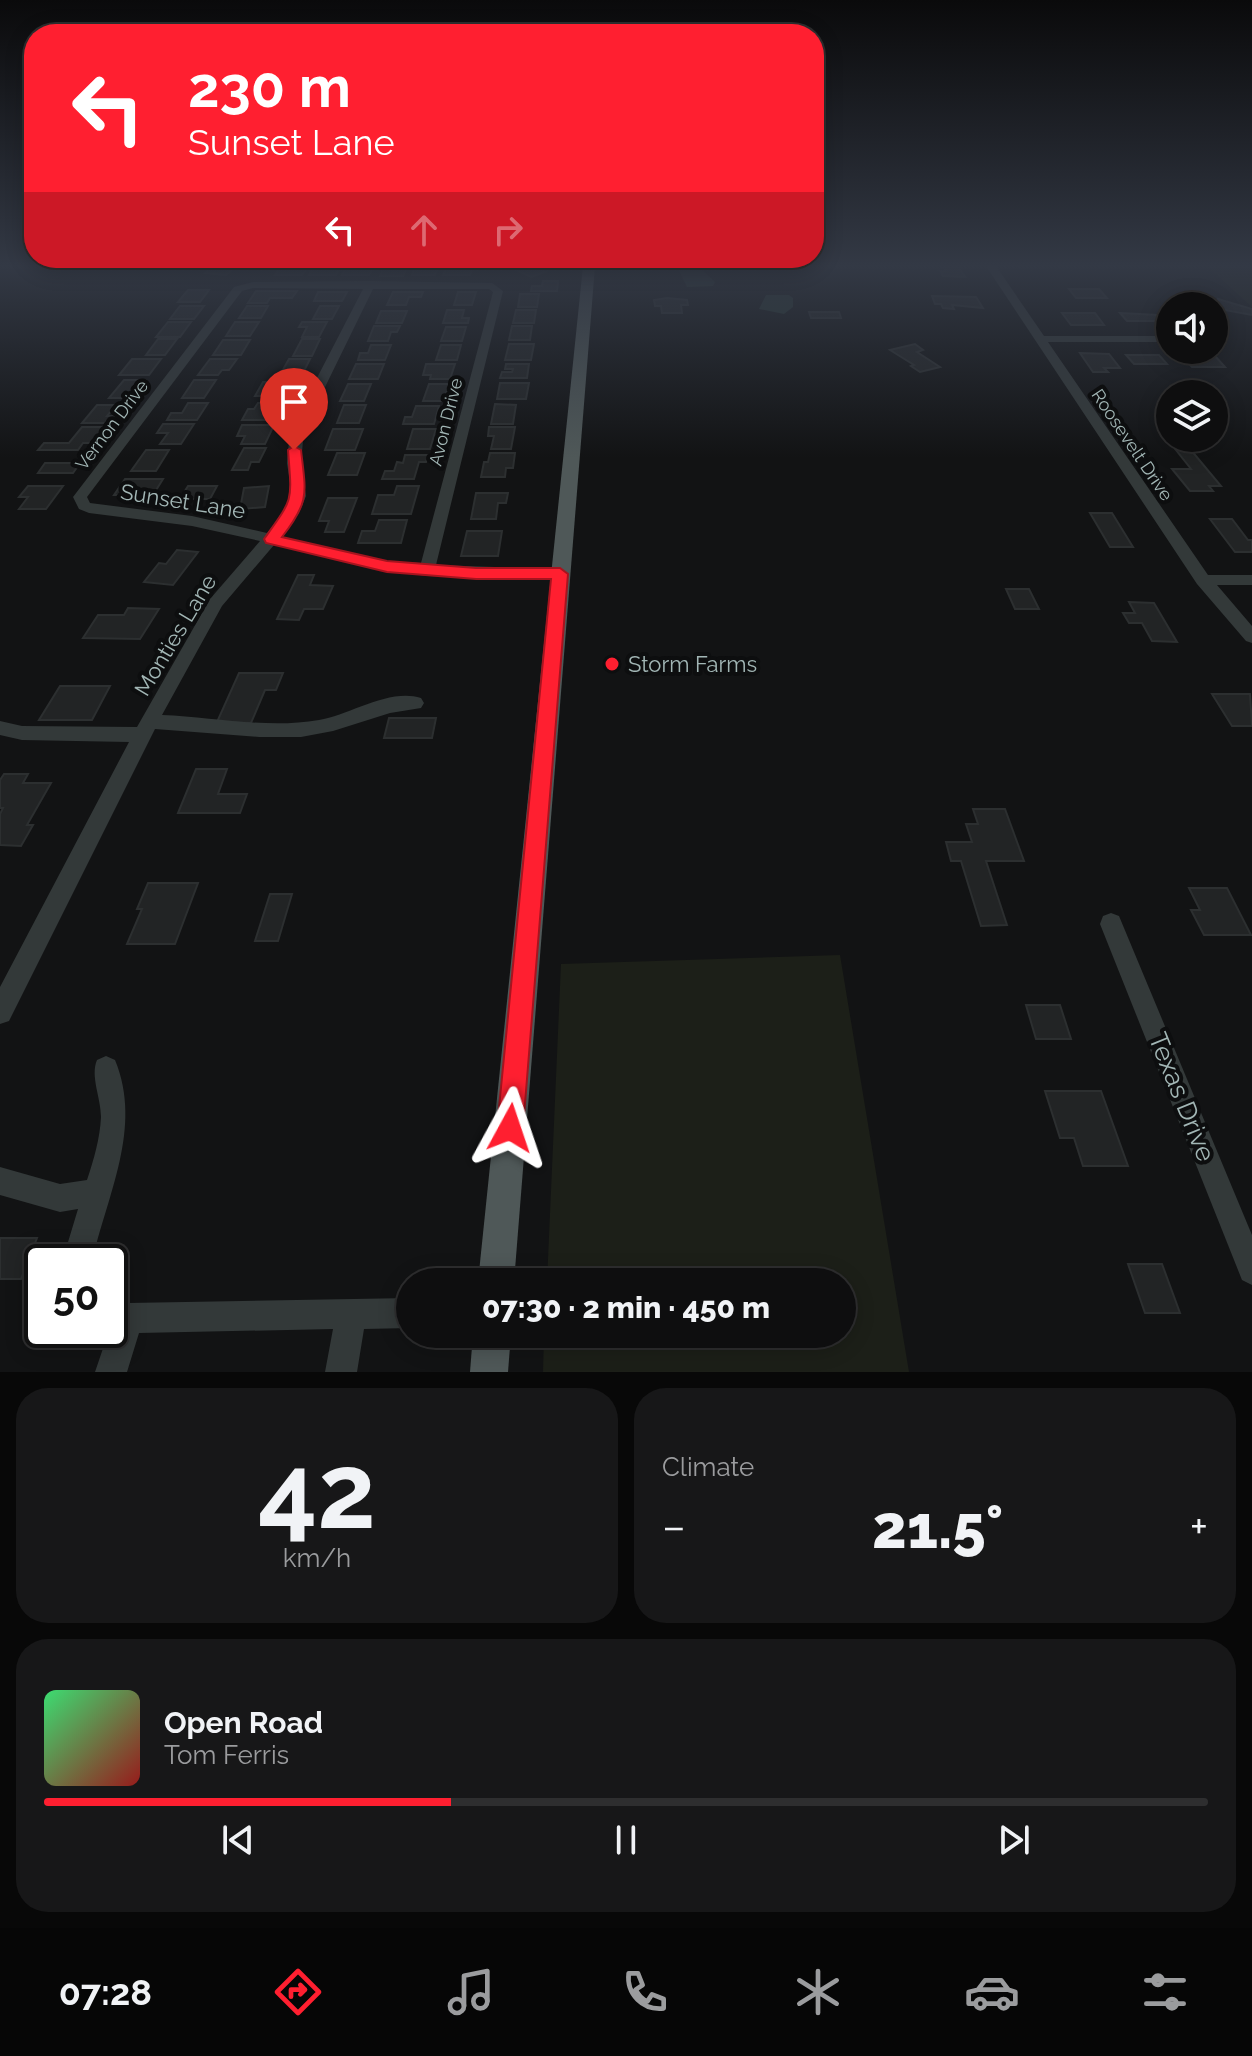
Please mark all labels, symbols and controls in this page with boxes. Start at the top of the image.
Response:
text: 230 m [188,54,351,120]
icon: left [56,56,160,160]
text: Sunset Lane [188,121,395,163]
icon: left [318,208,362,252]
icon: ahead [402,208,446,252]
icon: right [486,208,530,252]
map controls [1156,292,1228,452]
button: sound [1156,292,1228,364]
pin [260,368,328,450]
street label: Vernon Drive [71,375,152,474]
street label: Avon Drive [424,375,467,468]
icon: arrive [272,380,316,424]
button: layers [1156,380,1228,452]
street label: Roosevelt Drive [1087,385,1178,505]
street label: Sunset Lane [119,478,247,524]
street label: Monties Lane [129,570,221,700]
place label: Storm Farms [628,651,757,677]
marker: Storm Farms [603,655,621,673]
street label: Texas Drive [1143,1028,1221,1166]
position arrow [468,1086,552,1170]
speed limit sign: 50 [24,1244,128,1348]
text: 07:30 · 2 min · 450 m [482,1290,770,1325]
text: 42 [258,1430,376,1552]
text: Climate [662,1452,754,1482]
text: 21.5° [872,1492,1003,1562]
text: − [662,1501,686,1552]
text: + [1190,1501,1208,1552]
text: km/h [283,1543,351,1573]
text: Open Road [164,1705,323,1740]
text: Tom Ferris [164,1740,289,1770]
icon: previous [216,1818,260,1862]
icon: pause [604,1818,648,1862]
icon: next [992,1818,1036,1862]
icon: directions [270,1964,326,2020]
icon: music [443,1964,499,2020]
icon: phone [617,1964,673,2020]
icon: climate [790,1964,846,2020]
icon: car [964,1964,1020,2020]
icon: filters [1137,1964,1193,2020]
text: 07:28 [59,1971,152,2013]

